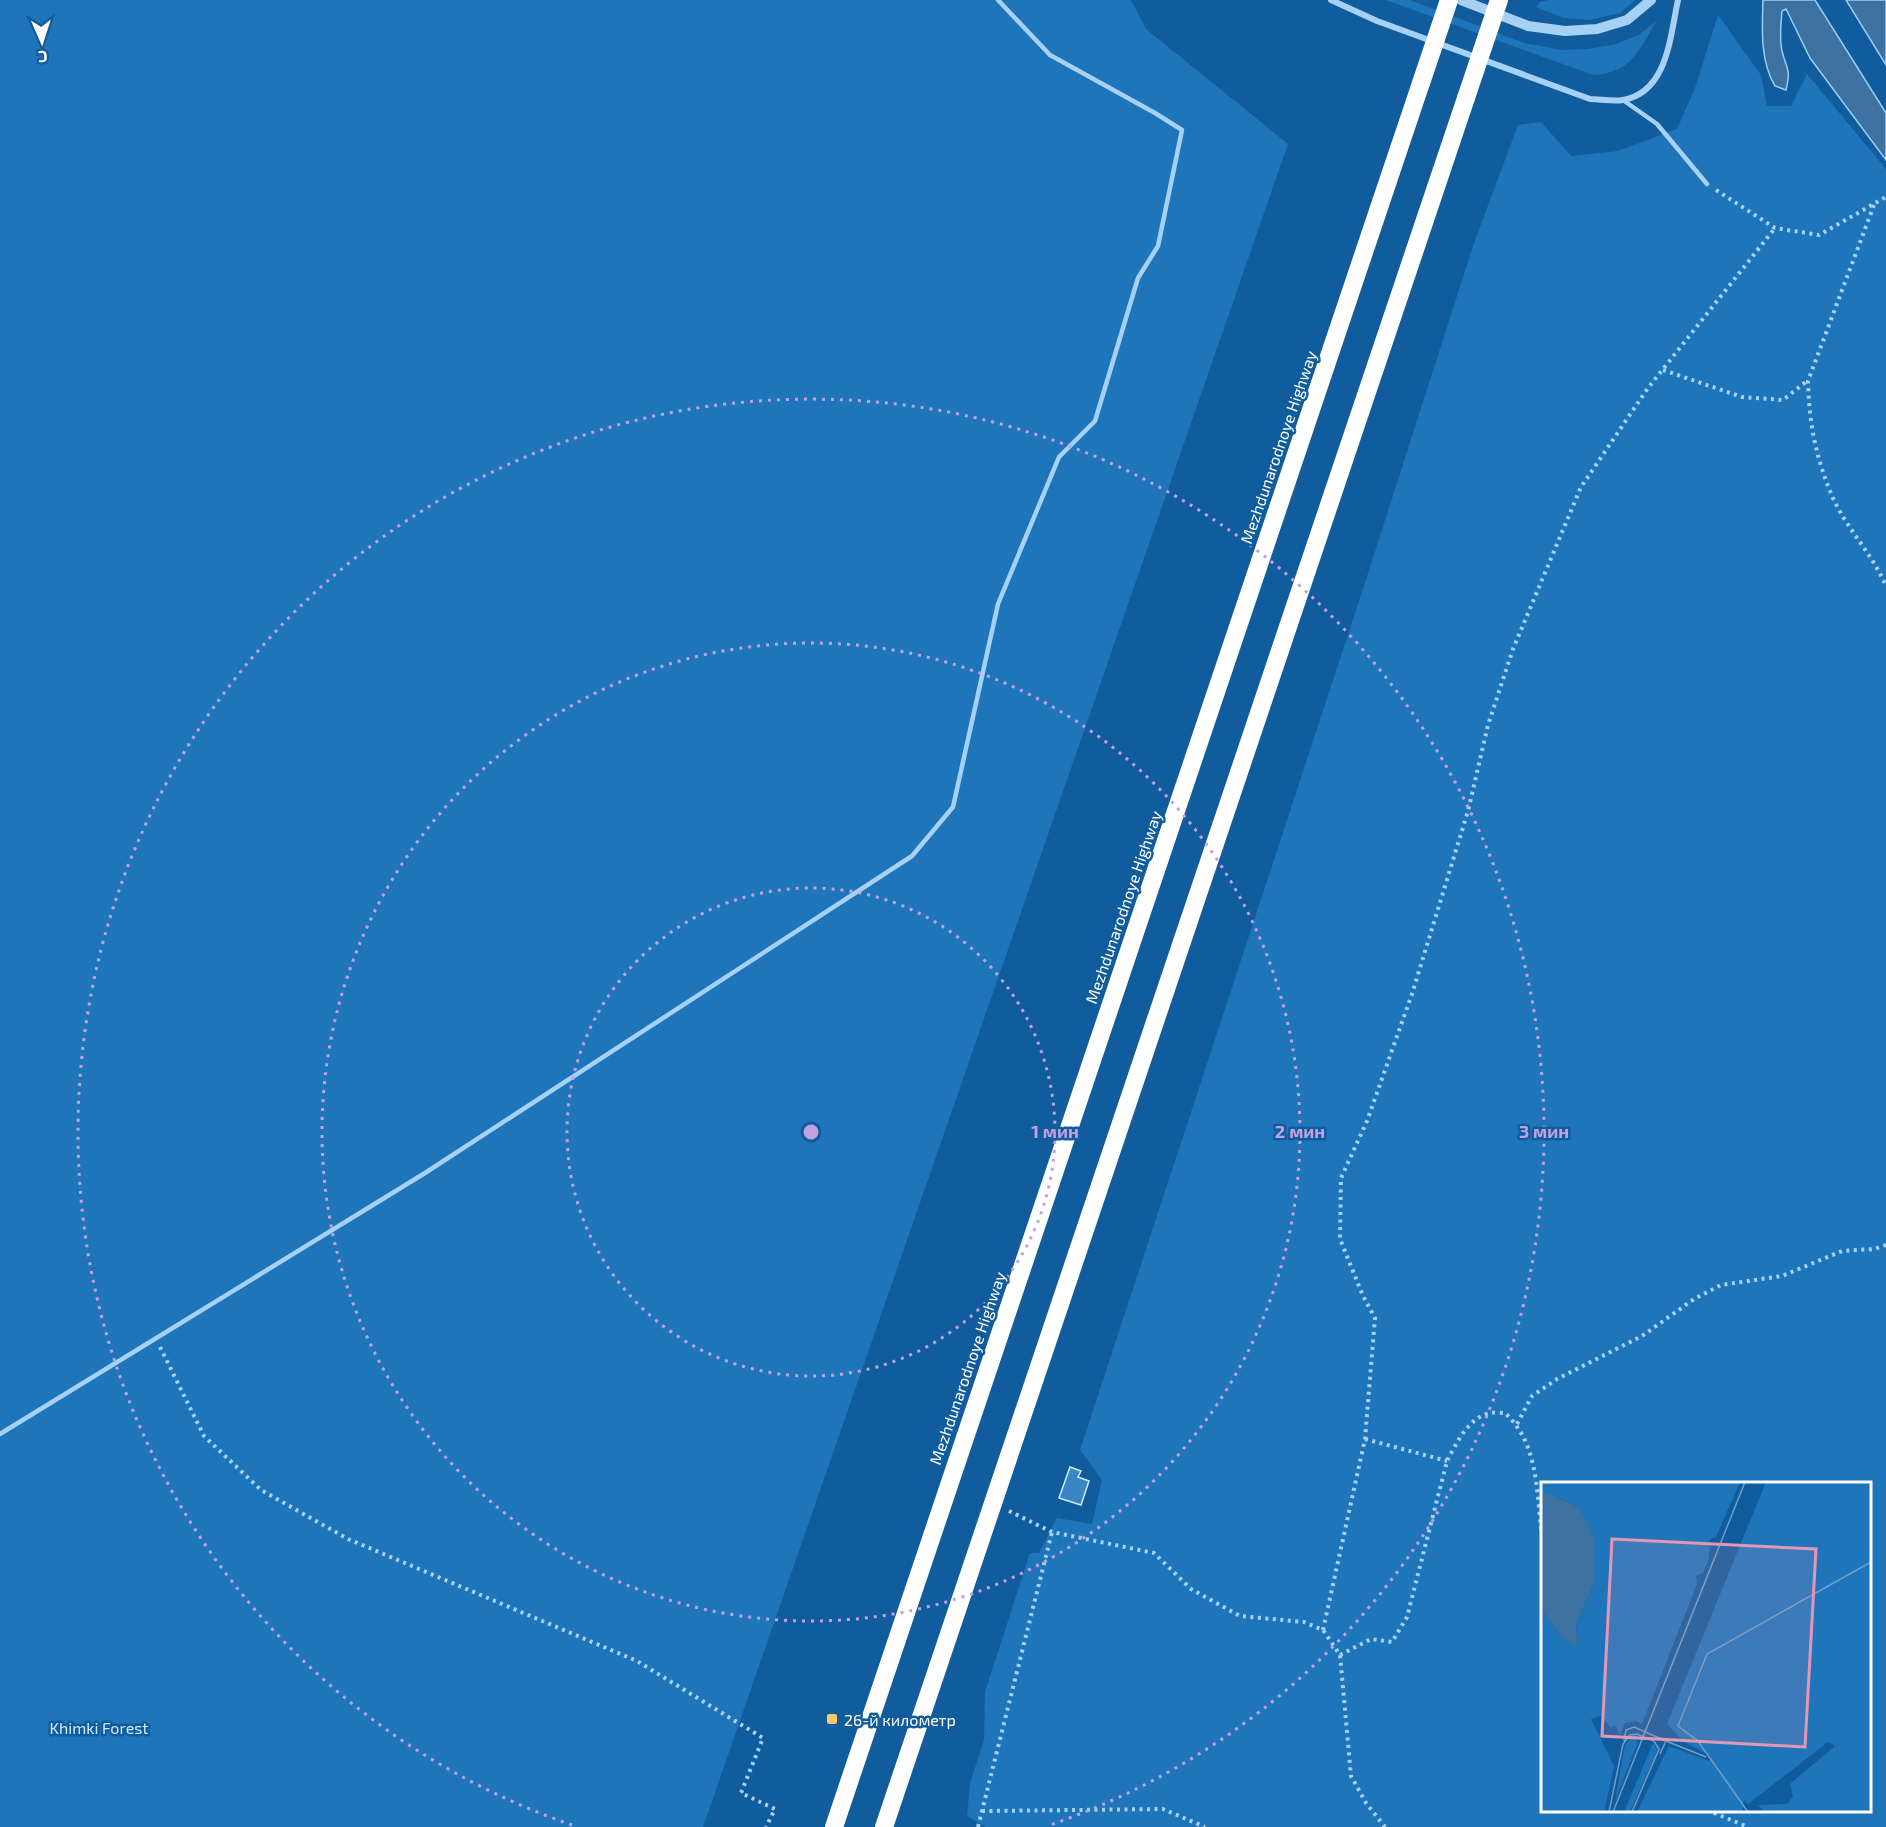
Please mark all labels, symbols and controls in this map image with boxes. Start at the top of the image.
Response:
north arrow [12,12,72,72]
text: С [38,48,48,67]
street label: Mezhdunarodnoye Highway [1236,347,1320,546]
street label: Mezhdunarodnoye Highway [1081,807,1165,1006]
text: 1 мин [1031,1120,1079,1142]
text: 2 мин [1275,1120,1325,1142]
text: 3 мин [1519,1120,1569,1142]
centre of rings [801,1122,821,1142]
street label: Mezhdunarodnoye Highway [925,1268,1009,1467]
inset map [1541,1482,1871,1812]
place label: 26-й километр [844,1710,956,1729]
marker: 26-й километр [825,1712,839,1726]
park label: Khimki Forest [50,1718,148,1737]

